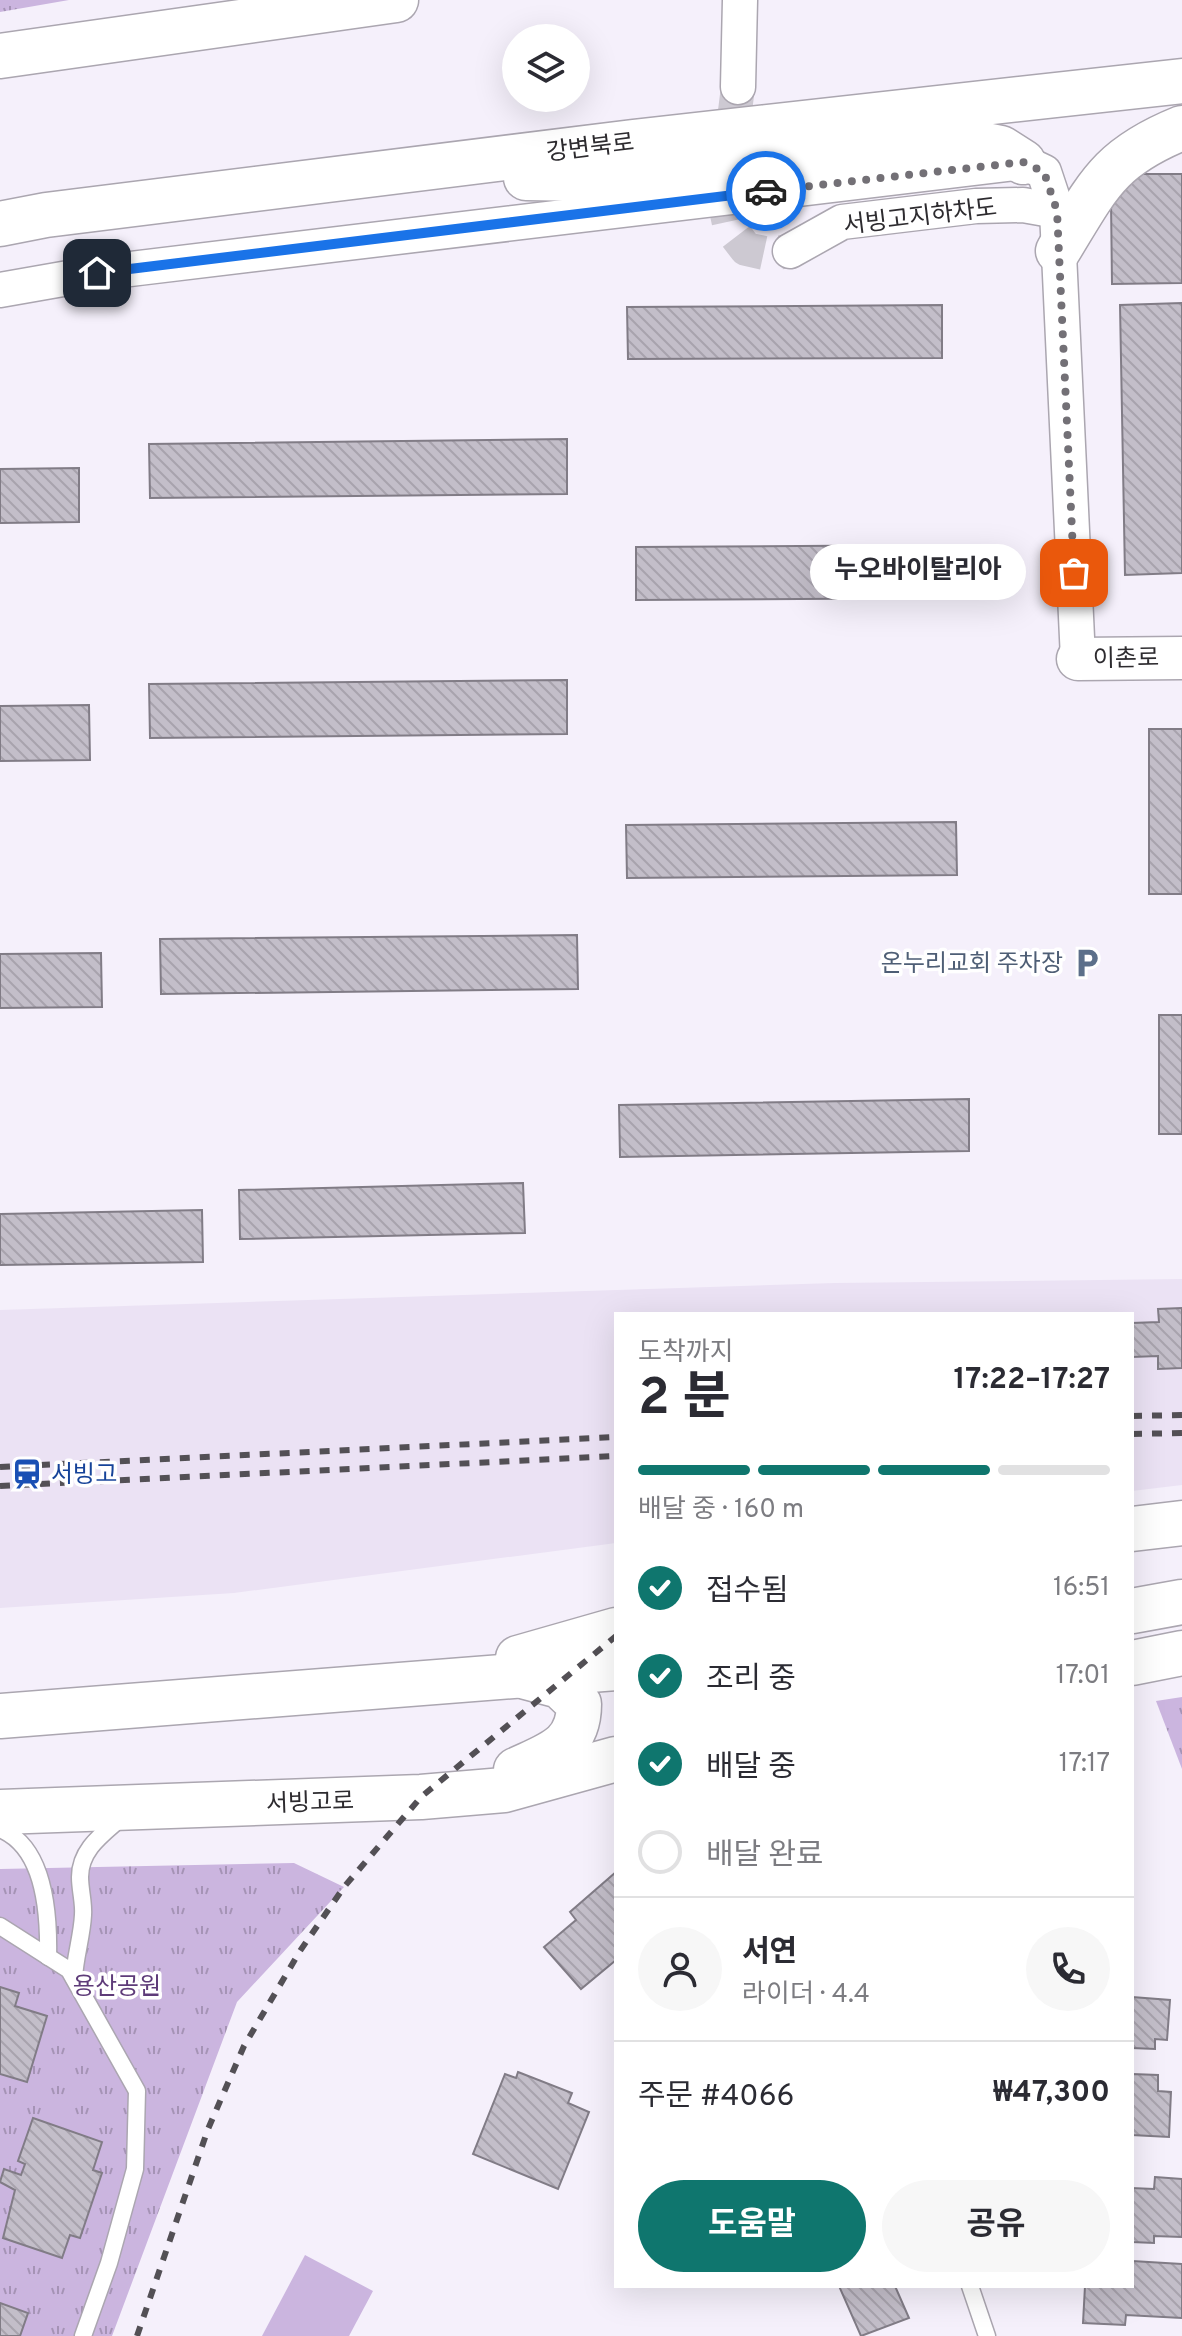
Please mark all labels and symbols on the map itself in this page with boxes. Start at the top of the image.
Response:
street label: 강변북로 [545,129,636,169]
courier [726,151,806,231]
street label: 서빙고지하차도 [842,194,999,242]
pin [63,239,131,307]
pin [1040,539,1108,607]
callout: 누오바이탈리아 [810,545,1026,601]
street label: 이촌로 [1093,644,1159,676]
parking icon: 온누리교회 주차장 [1070,946,1104,980]
place label: 온누리교회 주차장 [881,950,1063,980]
station icon: 서빙고 [10,1457,44,1491]
place label: 서빙고 [51,1461,117,1491]
street label: 서빙고로 [265,1787,355,1821]
park label: 용산공원 [73,1973,161,2003]

